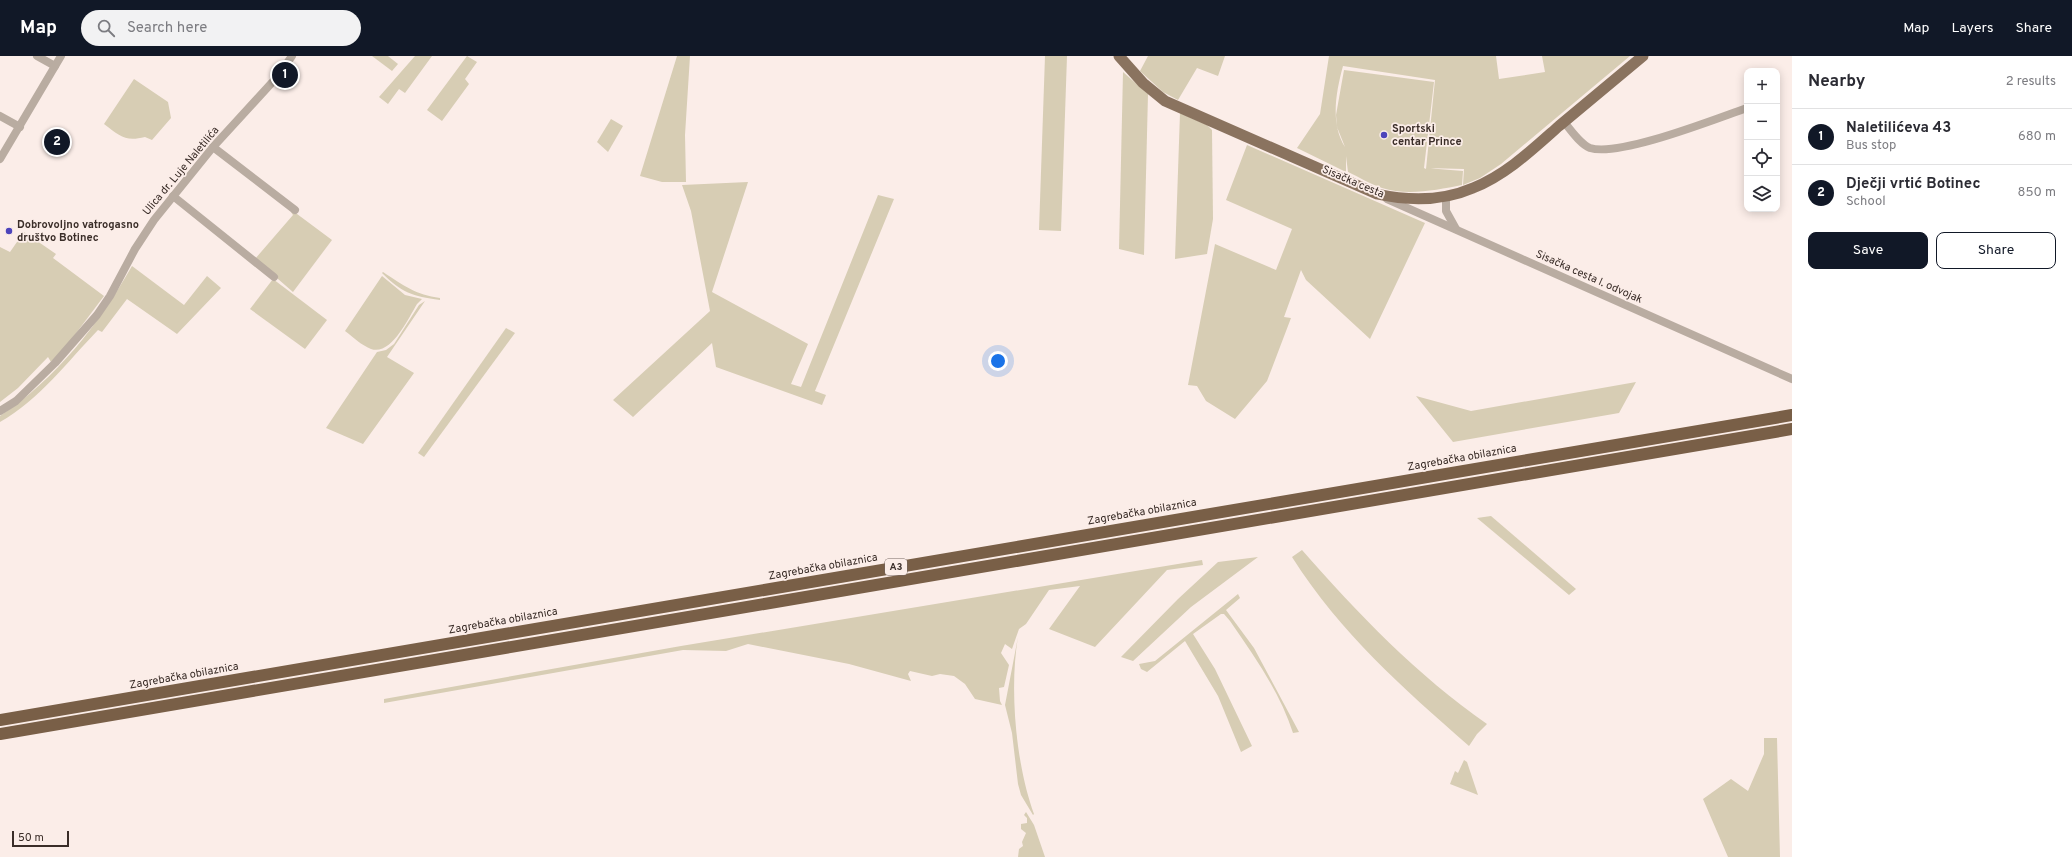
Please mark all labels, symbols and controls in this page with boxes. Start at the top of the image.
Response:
search box [81,10,361,46]
text: Map [20,16,57,40]
icon: search [95,17,117,39]
text: Search here [127,19,207,38]
text: Map [1903,20,1929,37]
text: Layers [1951,20,1993,37]
text: Share [2015,20,2052,37]
pin: 1 [272,60,298,90]
map controls [1744,68,1780,212]
button: + [1744,68,1780,104]
text: Nearby [1808,71,1865,93]
text: 2 results [2006,74,2056,90]
button: − [1744,104,1780,140]
text: Naletilićeva 43 [1846,119,1951,138]
place label: Sportski centar Prince [1392,122,1462,149]
street label: Ulica dr. Luje Naletilića [140,124,222,218]
pin: 2 [44,127,70,157]
text: 1 [1818,129,1824,145]
text: 680 m [2018,129,2056,145]
marker: Sportski centar Prince [1379,130,1389,140]
text: Bus stop [1846,138,1896,154]
button: locate [1744,140,1780,176]
street label: Sisačka cesta [1320,163,1386,201]
text: Dječji vrtić Botinec [1846,175,1981,194]
button: layers [1744,176,1780,212]
text: 2 [1817,185,1825,201]
text: 850 m [2018,185,2056,201]
text: School [1846,194,1886,210]
place label: Dobrovoljno vatrogasno društvo Botinec [17,218,139,245]
marker: Dobrovoljno vatrogasno društvo Botinec [4,226,14,236]
button: Save [1808,232,1928,269]
button: Share [1936,232,2056,269]
street label: Sisačka cesta I. odvojak [1533,247,1645,307]
your location [988,351,1008,371]
street label: Zagrebačka obilaznica [1406,441,1518,474]
street label: Zagrebačka obilaznica [1086,495,1198,528]
street label: Zagrebačka obilaznica [767,550,879,583]
road number: A3 [885,559,907,575]
street label: Zagrebačka obilaznica [447,604,559,637]
street label: Zagrebačka obilaznica [128,659,240,692]
scale bar [12,829,69,848]
text: 50 m [18,831,44,845]

